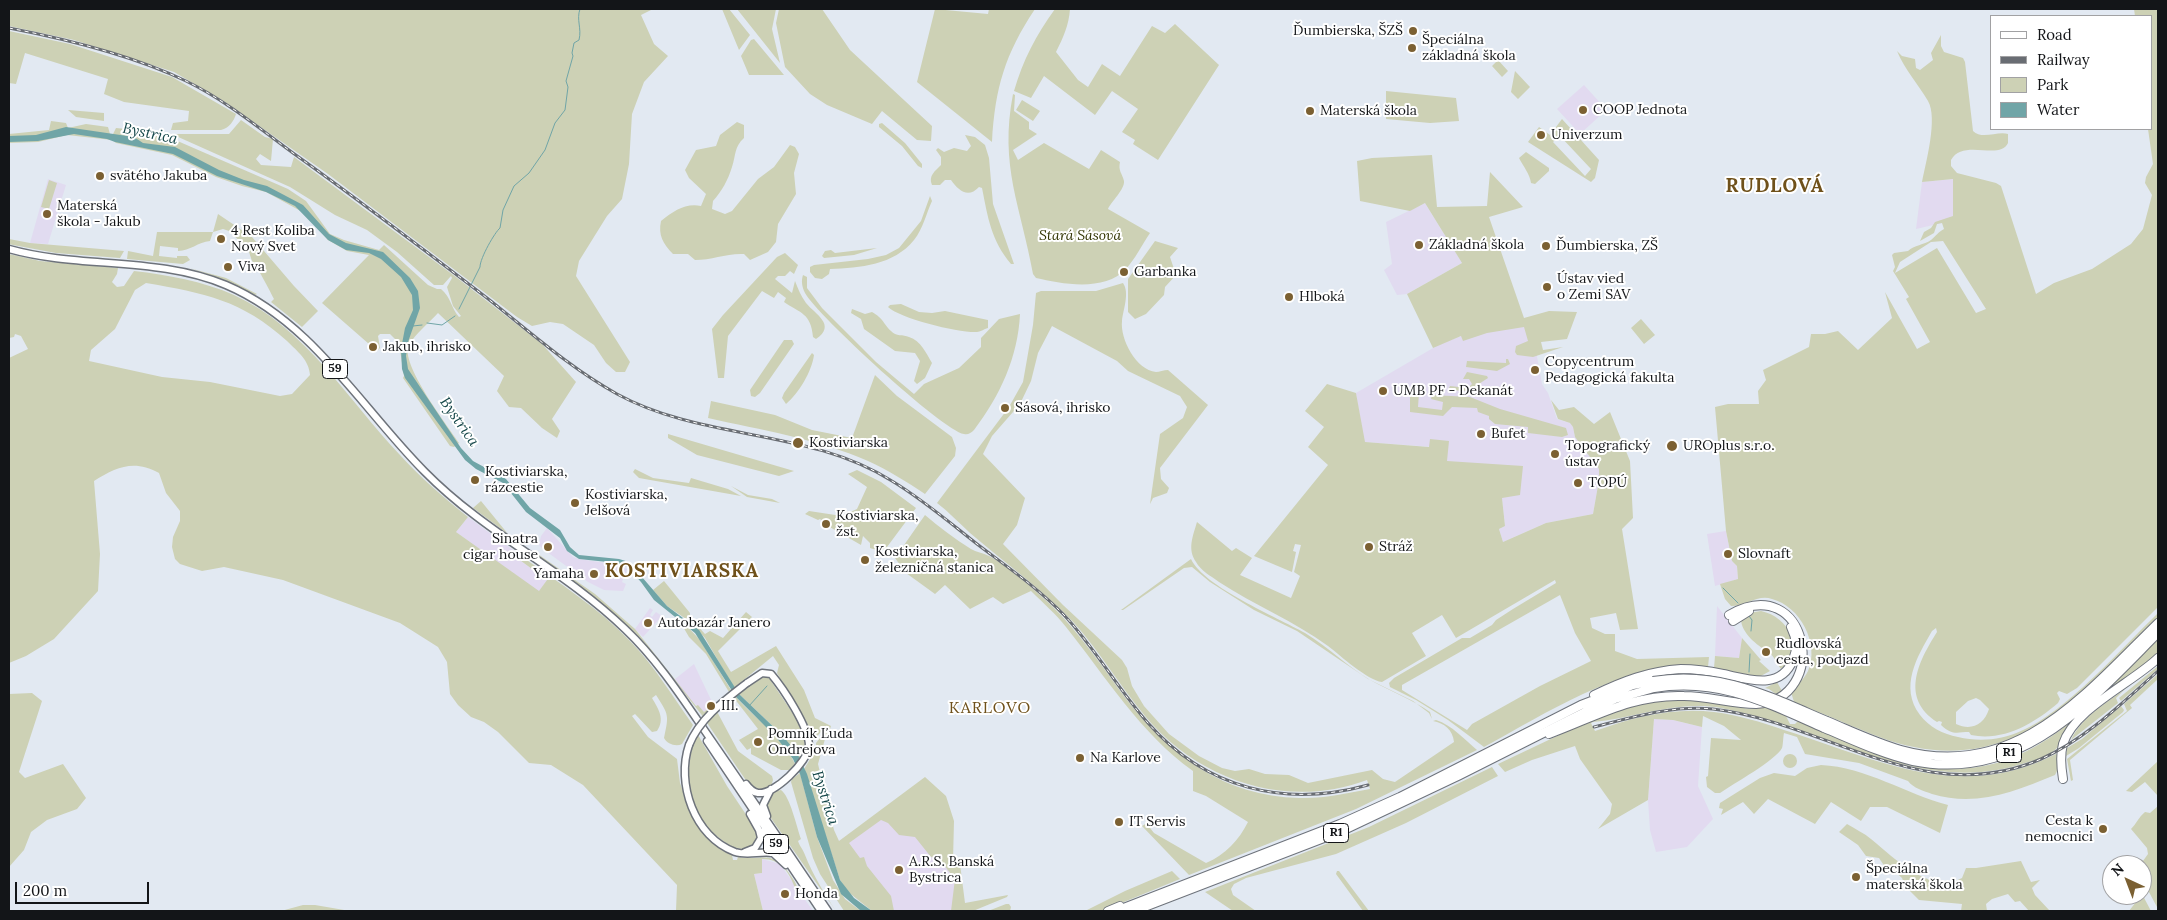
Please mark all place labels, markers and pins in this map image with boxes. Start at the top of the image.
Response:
place label: Ďumbierska, ŠZŠ [1293,23,1403,39]
marker: Ďumbierska, ŠZŠ [1407,25,1419,37]
place label: Špeciálna základná škola [1422,32,1516,64]
marker: Špeciálna základná škola [1406,42,1418,54]
place label: COOP Jednota [1593,102,1687,118]
place label: Materská škola [1320,103,1417,119]
marker: COOP Jednota [1577,104,1589,116]
marker: Materská škola [1304,105,1316,117]
place label: Univerzum [1551,127,1623,143]
marker: Univerzum [1535,129,1547,141]
place label: svätého Jakuba [110,168,207,184]
marker: svätého Jakuba [94,170,106,182]
place label: Materská škola - Jakub [57,198,141,230]
marker: Materská škola - Jakub [41,208,53,220]
place label: 4 Rest Koliba Nový Svet [231,223,315,256]
marker: 4 Rest Koliba Nový Svet [215,233,227,245]
place label: Základná škola [1429,237,1524,253]
place label: Ďumbierska, ZŠ [1556,238,1658,254]
marker: Základná škola [1413,239,1425,251]
marker: Ďumbierska, ZŠ [1540,240,1552,252]
place label: Viva [238,259,265,275]
marker: Viva [222,261,234,273]
place label: Garbanka [1134,264,1196,280]
marker: Garbanka [1118,266,1130,278]
place label: Ústav vied o Zemi SAV [1557,271,1630,304]
marker: Ústav vied o Zemi SAV [1541,281,1553,293]
place label: Hlboká [1299,289,1345,305]
marker: Hlboká [1283,291,1295,303]
place label: Jakub, ihrisko [383,339,471,355]
marker: Jakub, ihrisko [367,341,379,353]
place label: Copycentrum Pedagogická fakulta [1545,354,1674,387]
marker: Copycentrum Pedagogická fakulta [1529,364,1541,376]
place label: UMB PF - Dekanát [1393,383,1513,399]
marker: UMB PF - Dekanát [1377,385,1389,397]
place label: Sásová, ihrisko [1015,400,1111,416]
marker: Sásová, ihrisko [999,402,1011,414]
place label: Bufet [1491,426,1526,442]
marker: Bufet [1475,428,1487,440]
place label: Kostiviarska [809,435,888,451]
marker: Kostiviarska [791,436,805,450]
place label: Topografický ústav [1565,438,1650,471]
place label: UROplus s.r.o. [1683,438,1775,454]
marker: UROplus s.r.o. [1665,439,1679,453]
marker: Topografický ústav [1549,448,1561,460]
place label: Kostiviarska, rázcestie [485,464,567,497]
marker: Kostiviarska, rázcestie [469,474,481,486]
place label: TOPÚ [1588,475,1627,491]
marker: TOPÚ [1572,477,1584,489]
place label: Kostiviarska, Jelšová [585,487,667,520]
marker: Kostiviarska, Jelšová [569,497,581,509]
place label: Kostiviarska, žst. [836,508,918,540]
marker: Kostiviarska, žst. [820,518,832,530]
place label: Sinatra cigar house [463,531,538,564]
place label: Stráž [1379,539,1413,555]
marker: Sinatra cigar house [542,541,554,553]
marker: Stráž [1363,541,1375,553]
place label: Kostiviarska, železničná stanica [875,544,994,576]
place label: Slovnaft [1738,546,1791,562]
marker: Slovnaft [1722,548,1734,560]
marker: Kostiviarska, železničná stanica [859,554,871,566]
place label: Yamaha [533,566,584,582]
marker: Yamaha [588,568,600,580]
place label: Autobazár Janero [658,615,771,631]
marker: Autobazár Janero [642,617,654,629]
place label: Rudlovská cesta, podjazd [1776,636,1869,669]
marker: Rudlovská cesta, podjazd [1760,646,1772,658]
place label: III. [721,698,739,714]
marker: III. [705,700,717,712]
place label: Pomník Ľuda Ondrejova [768,726,853,759]
marker: Pomník Ľuda Ondrejova [752,736,764,748]
place label: Na Karlove [1090,750,1161,766]
marker: Na Karlove [1074,752,1086,764]
place label: Cesta k nemocnici [2025,813,2093,846]
place label: IT Servis [1129,814,1186,830]
marker: IT Servis [1113,816,1125,828]
marker: Cesta k nemocnici [2097,823,2109,835]
place label: A.R.S. Banská Bystrica [909,854,994,886]
place label: Špeciálna materská škola [1866,861,1963,894]
marker: A.R.S. Banská Bystrica [893,864,905,876]
marker: Špeciálna materská škola [1850,871,1862,883]
place label: Honda [795,886,838,902]
marker: Honda [779,888,791,900]

